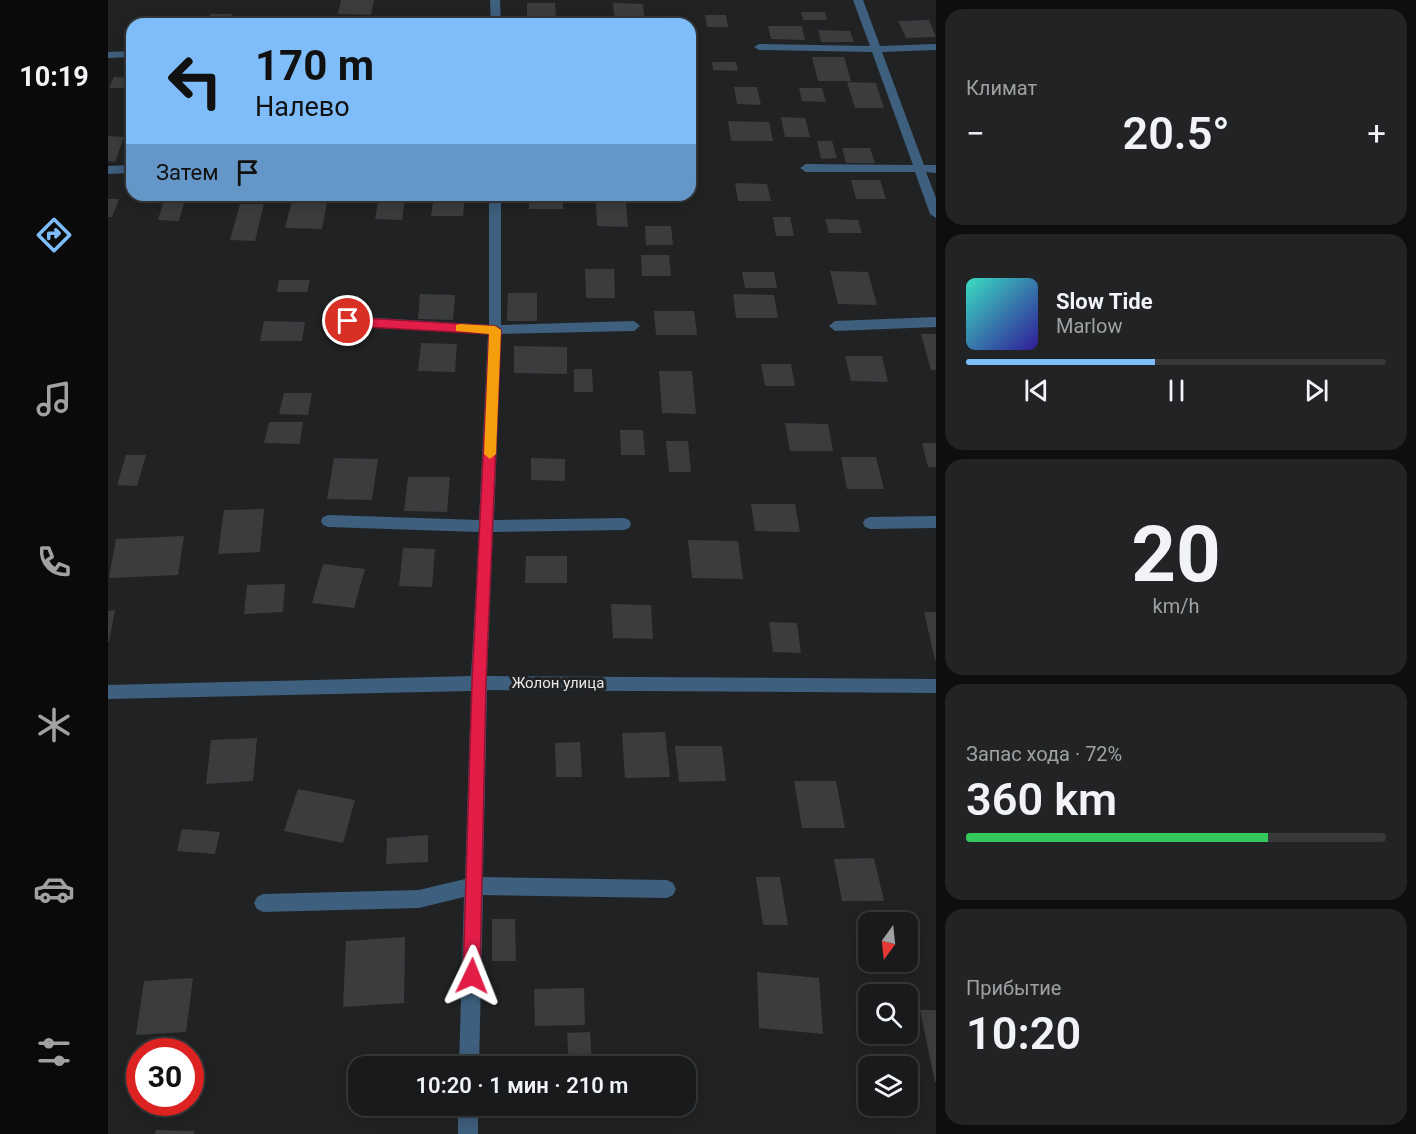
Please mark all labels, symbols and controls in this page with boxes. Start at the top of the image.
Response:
text: 170 m [255,41,374,90]
icon: left [156,42,234,120]
text: 10:19 [19,61,89,93]
text: Климат [966,76,1037,100]
text: Налево [255,91,350,123]
text: 20.5° [1122,107,1230,160]
text: − [966,114,985,153]
text: + [1367,114,1386,153]
icon: arrive [231,156,264,189]
text: Затем [156,160,219,185]
icon: directions [33,214,75,256]
text: Slow Tide [1056,289,1153,314]
pin [322,295,373,346]
icon: arrive [331,304,364,337]
text: Marlow [1056,314,1122,338]
icon: previous [1020,374,1053,407]
icon: pause [1160,374,1193,407]
icon: next [1300,374,1333,407]
icon: music [33,378,75,420]
text: 20 [1131,509,1221,600]
icon: phone [33,541,75,583]
text: km/h [1153,594,1199,618]
street label: Жолон улица [512,674,604,692]
icon: climate [33,704,75,746]
text: Запас хода · 72% [966,742,1122,766]
text: 360 km [966,773,1117,826]
icon: car [33,868,75,910]
north arrow [858,912,918,972]
map controls [858,912,918,1116]
position arrow [440,944,504,1008]
text: Прибытие [966,976,1061,1000]
button: search [858,984,918,1044]
text: 10:20 [966,1007,1081,1060]
icon: filters [33,1031,75,1073]
speed limit sign: 30 [126,1038,204,1116]
button: layers [858,1056,918,1116]
text: 10:20 · 1 мин · 210 m [416,1073,628,1098]

